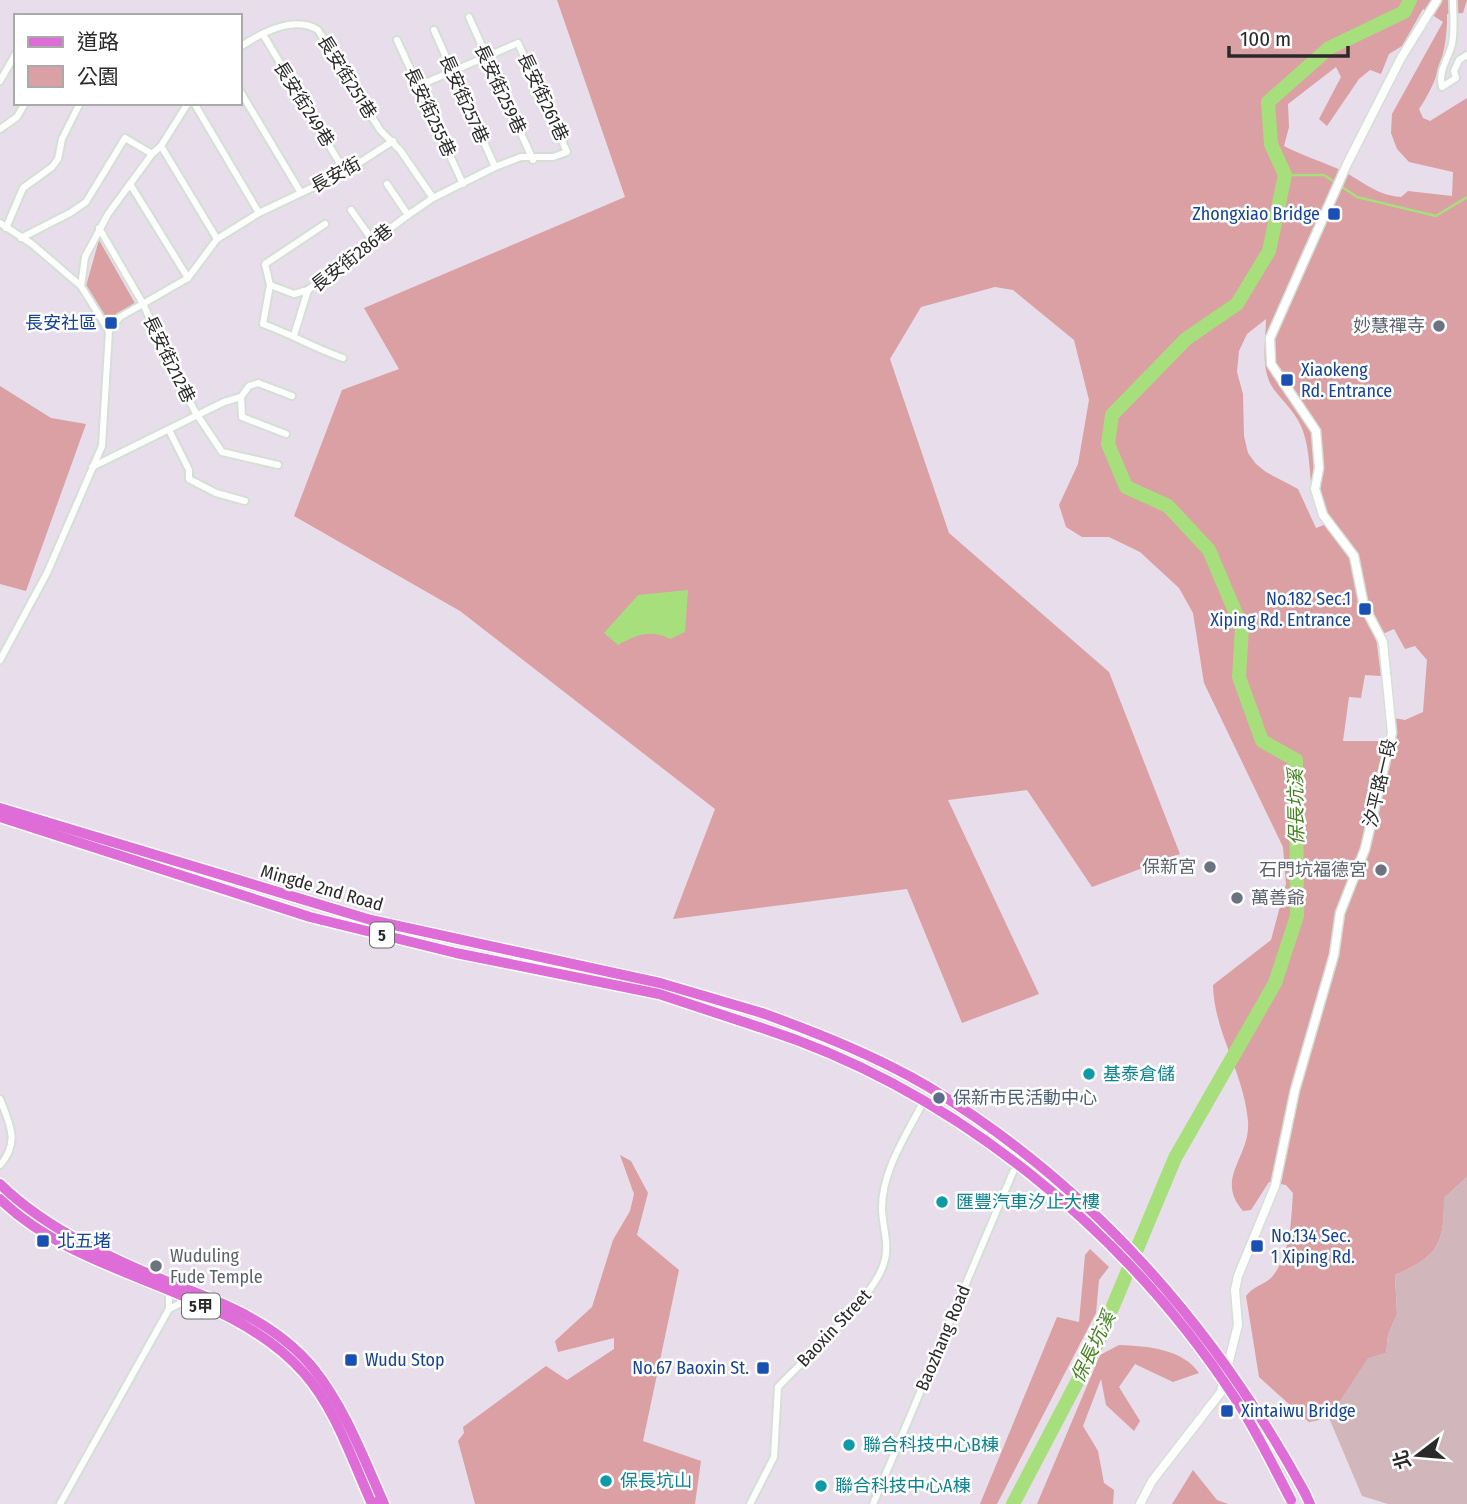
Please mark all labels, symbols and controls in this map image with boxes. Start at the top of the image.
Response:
legend [14,14,242,105]
scale bar [1229,14,1348,58]
text: 100 m [1240,26,1291,52]
text: 道路 [77,29,119,55]
street label: 長安街251巷 [313,31,381,123]
street label: 長安街259巷 [470,41,530,137]
street label: 長安街261巷 [513,49,573,145]
street label: 長安街257巷 [435,51,493,147]
street label: 長安街249巷 [269,57,339,151]
text: 公園 [77,64,119,90]
street label: 長安街255巷 [400,64,460,160]
street label: 長安街 [307,152,365,198]
place label: Zhongxiao Bridge [1192,203,1320,225]
marker: Zhongxiao Bridge [1326,206,1342,222]
street label: 長安街286巷 [307,219,397,297]
place label: 長安社區 [25,312,97,334]
street label: 長安街212巷 [138,312,200,406]
marker: 長安社區 [103,315,119,331]
place label: 妙慧禪寺 [1353,315,1425,337]
marker: 妙慧禪寺 [1431,318,1447,334]
place label: Xiaokeng Rd. Entrance [1301,359,1392,402]
marker: Xiaokeng Rd. Entrance [1279,372,1295,388]
place label: No.182 Sec.1 Xiping Rd. Entrance [1210,588,1351,631]
marker: No.182 Sec.1 Xiping Rd. Entrance [1357,601,1373,617]
street label: 汐平路一段 [1359,737,1401,829]
water label: 保長坑溪 [1284,766,1308,845]
place label: 保新宮 [1142,856,1196,878]
marker: 保新宮 [1202,859,1218,875]
place label: 石門坑福德宮 [1259,859,1367,881]
street label: Mingde 2nd Road [258,860,386,916]
marker: 石門坑福德宮 [1373,862,1389,878]
place label: 萬善爺 [1251,887,1305,909]
marker: 萬善爺 [1229,890,1245,906]
road number: 5 [370,923,394,948]
place label: 基泰倉儲 [1103,1063,1175,1085]
marker: 基泰倉儲 [1081,1066,1097,1082]
place label: 保新市民活動中心 [953,1087,1097,1109]
marker: 保新市民活動中心 [931,1090,947,1106]
place label: 匯豐汽車汐止大樓 [956,1191,1100,1213]
marker: 匯豐汽車汐止大樓 [934,1194,950,1210]
place label: No.134 Sec. 1 Xiping Rd. [1271,1225,1355,1268]
place label: 北五堵 [57,1230,111,1252]
marker: 北五堵 [35,1233,51,1249]
marker: No.134 Sec. 1 Xiping Rd. [1249,1238,1265,1254]
place label: Wuduling Fude Temple [170,1245,263,1288]
marker: Wuduling Fude Temple [148,1258,164,1274]
street label: Baozhang Road [911,1282,975,1394]
street label: Baoxin Street [792,1284,876,1371]
road number: 5甲 [182,1294,220,1318]
water label: 保長坑溪 [1066,1305,1121,1386]
place label: Wudu Stop [365,1349,445,1371]
marker: Wudu Stop [343,1352,359,1368]
place label: No.67 Baoxin St. [632,1357,749,1379]
marker: No.67 Baoxin St. [755,1360,771,1376]
place label: Xintaiwu Bridge [1241,1400,1356,1422]
marker: Xintaiwu Bridge [1219,1403,1235,1419]
north arrow [1383,1420,1453,1490]
place label: 聯合科技中心B棟 [863,1434,999,1456]
marker: 聯合科技中心B棟 [841,1437,857,1453]
text: 北 [1388,1447,1416,1472]
place label: 保長坑山 [620,1470,692,1492]
marker: 保長坑山 [598,1473,614,1489]
place label: 聯合科技中心A棟 [835,1475,970,1497]
marker: 聯合科技中心A棟 [813,1478,829,1494]

